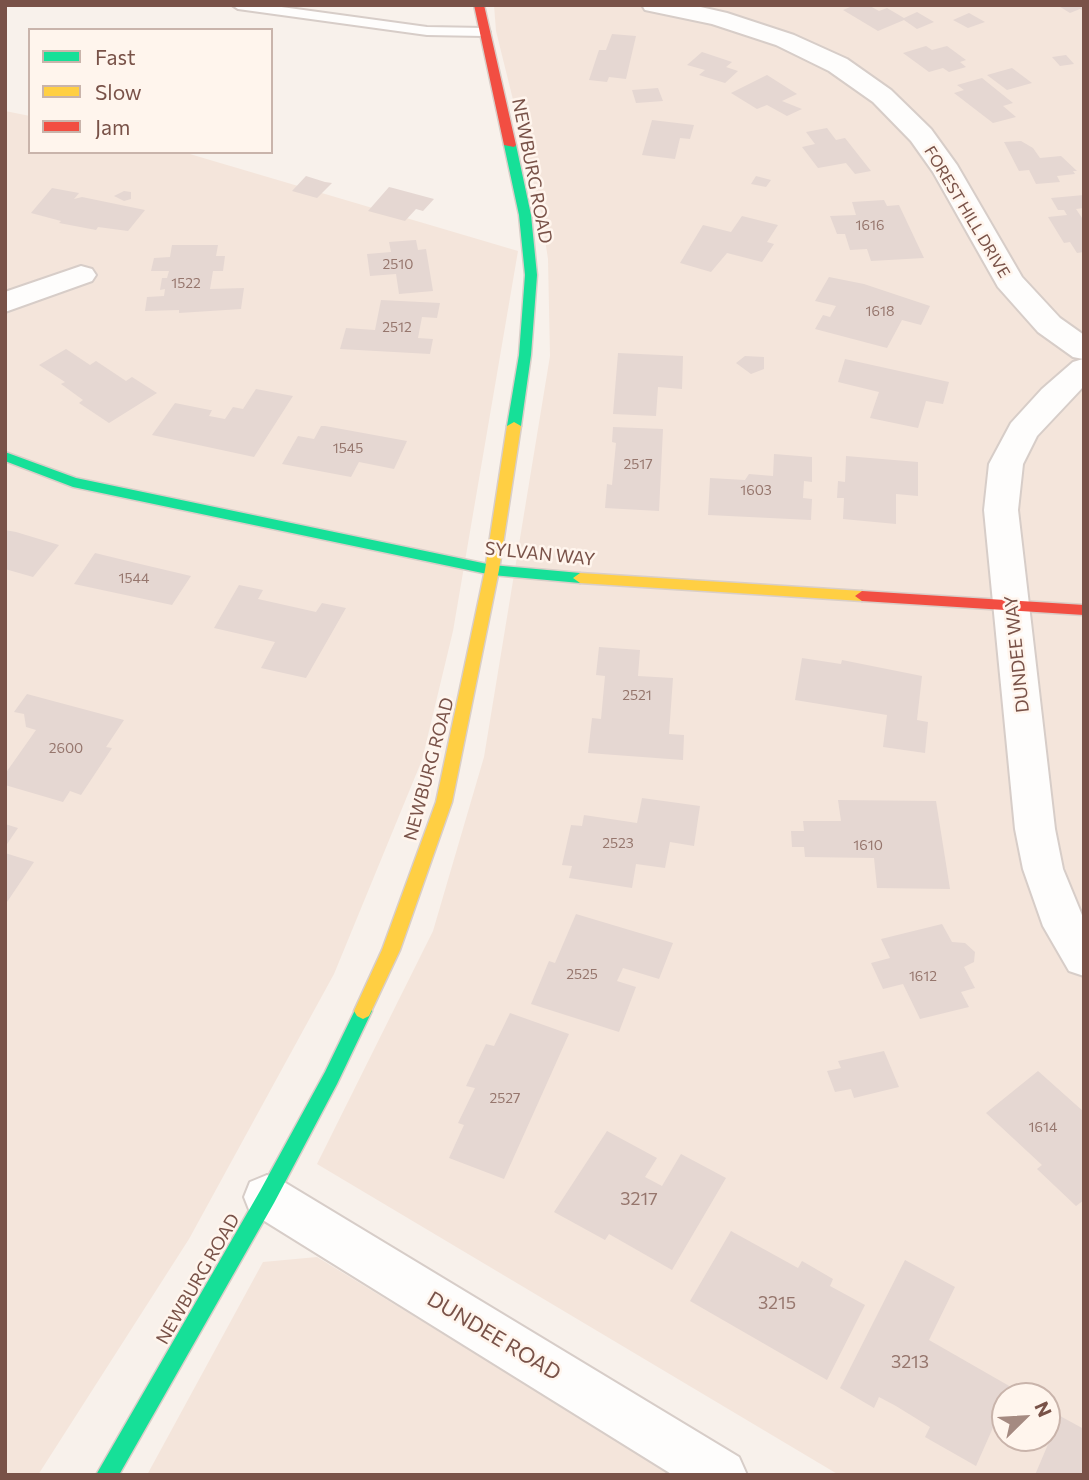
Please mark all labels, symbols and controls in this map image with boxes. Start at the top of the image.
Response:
legend [28,28,273,154]
text: Fast [95,44,136,69]
text: Slow [95,79,142,104]
street label: NEWBURG ROAD [507,97,557,245]
text: Jam [95,114,130,139]
street label: FOREST HILL DRIVE [920,143,1014,281]
house number: 1616 [856,217,884,233]
house number: 2510 [383,256,413,272]
house number: 1522 [171,275,201,291]
house number: 1618 [866,303,894,319]
house number: 2512 [382,319,412,335]
house number: 1545 [333,440,363,456]
house number: 2517 [623,456,653,472]
house number: 1603 [740,482,772,498]
street label: SYLVAN WAY [484,537,596,571]
house number: 1544 [119,570,149,586]
street label: DUNDEE WAY [1000,594,1034,714]
house number: 2521 [622,687,652,703]
street label: NEWBURG ROAD [399,695,459,843]
house number: 2600 [49,740,83,756]
house number: 2523 [602,835,634,851]
house number: 1610 [853,837,883,853]
house number: 2525 [566,966,598,982]
house number: 1612 [909,968,937,984]
house number: 2527 [490,1090,520,1106]
house number: 1614 [1029,1119,1057,1135]
house number: 3217 [620,1188,658,1210]
street label: NEWBURG ROAD [152,1210,244,1348]
street label: DUNDEE ROAD [423,1286,565,1386]
house number: 3215 [758,1292,796,1314]
house number: 3213 [891,1351,929,1373]
north arrow [991,1382,1061,1452]
text: N [1030,1398,1057,1420]

